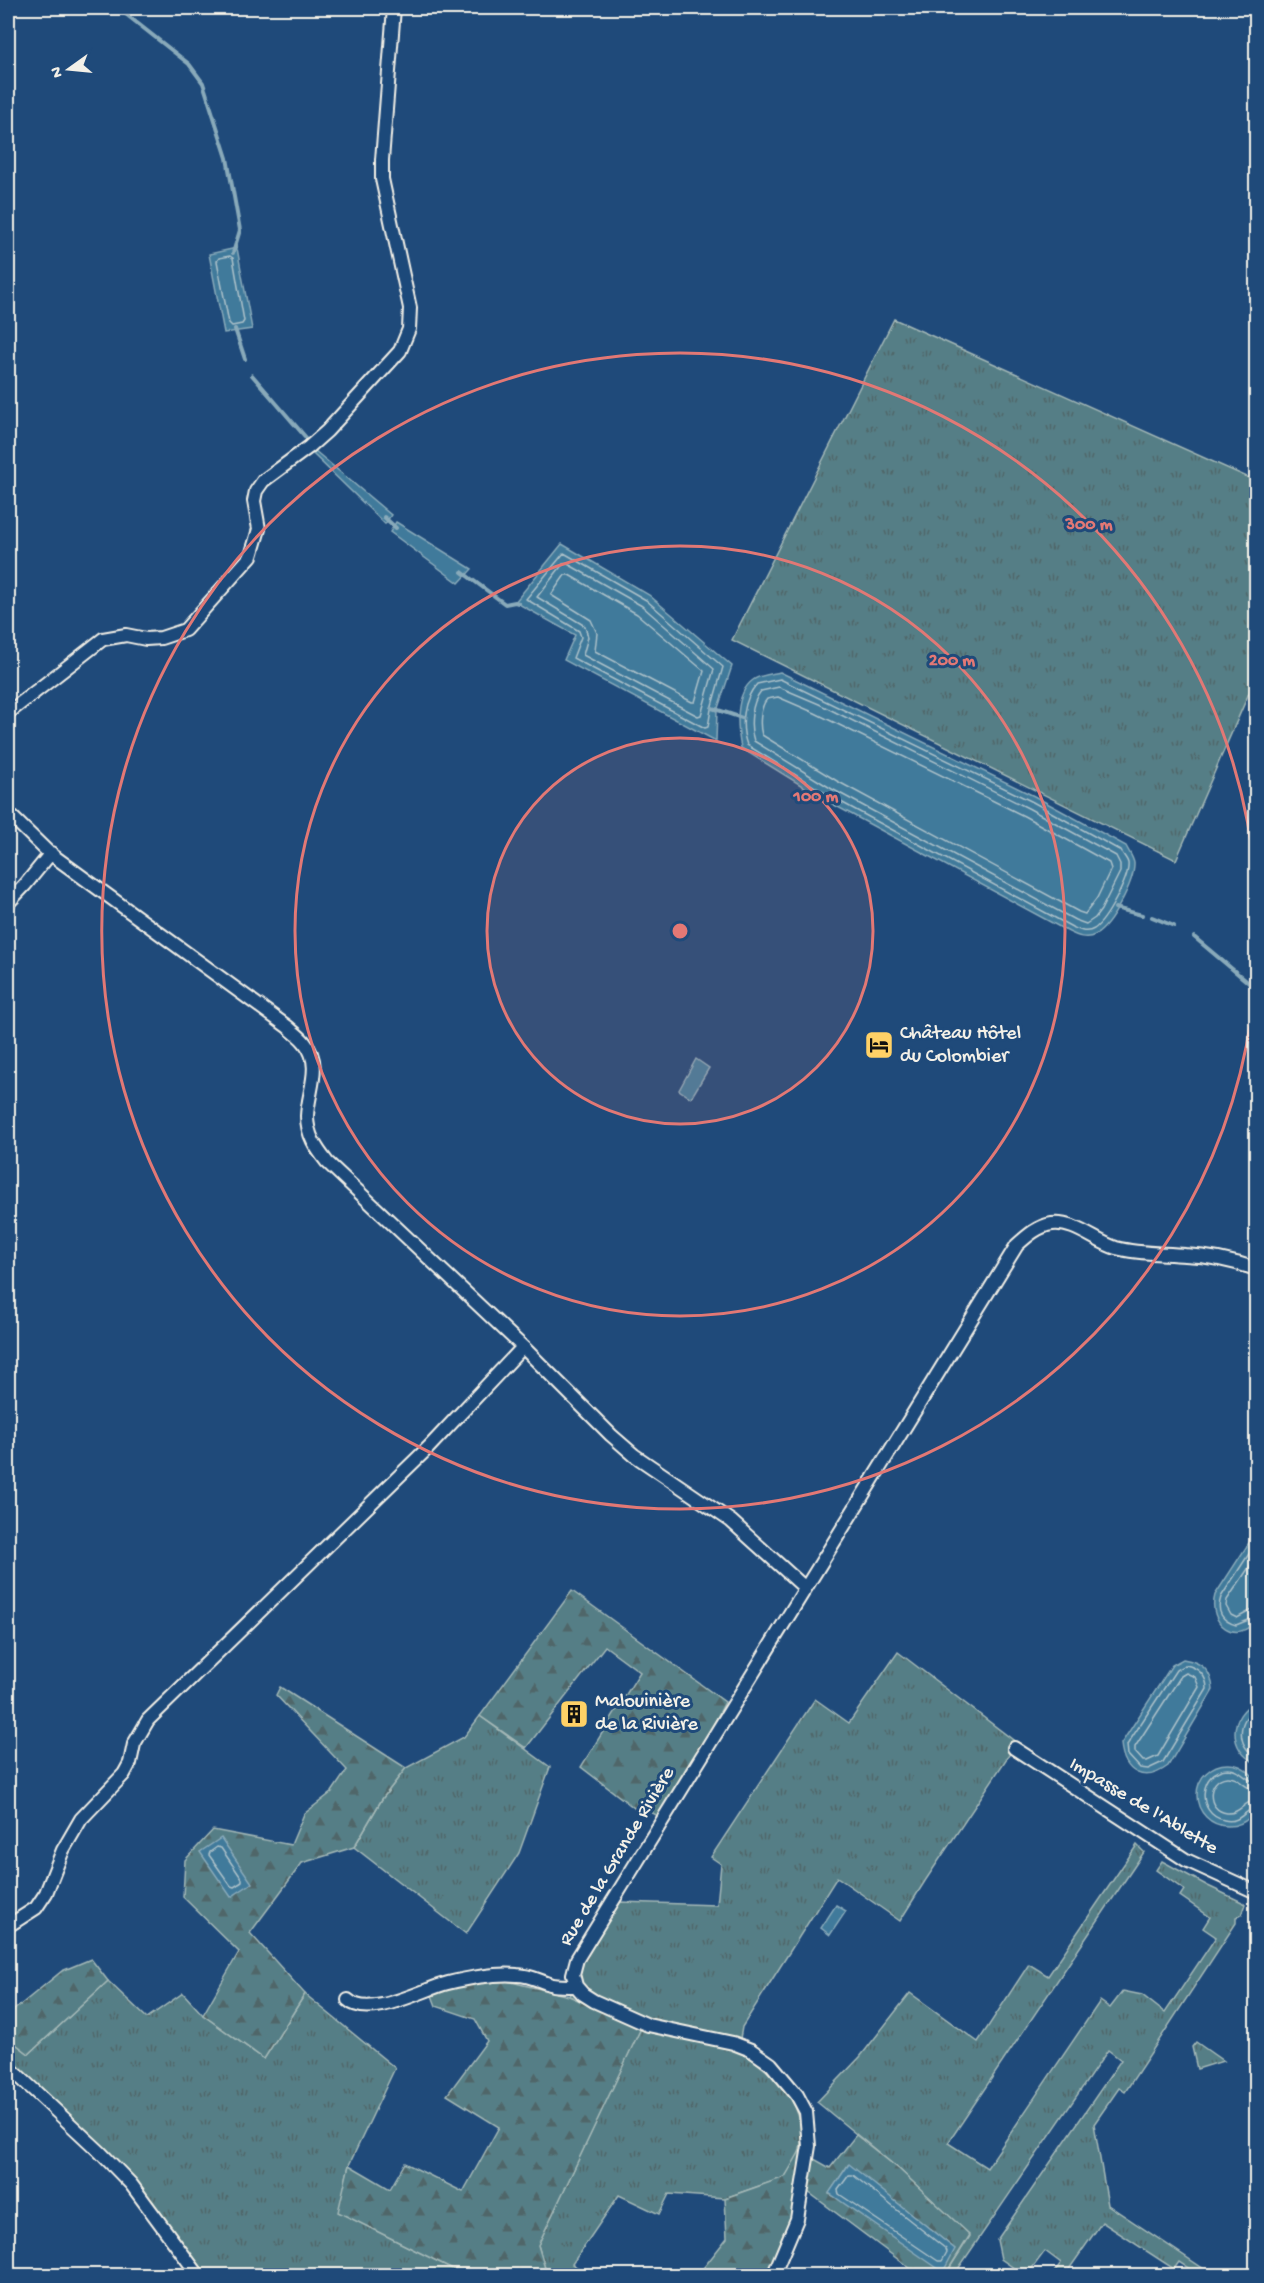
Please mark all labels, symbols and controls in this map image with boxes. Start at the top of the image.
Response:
north arrow [39,39,99,99]
text: N [47,64,68,79]
text: 300 m [1065,515,1113,536]
text: 200 m [929,651,975,672]
text: 100 m [793,787,839,808]
centre of rings [670,921,690,941]
place label: Château Hôtel du Colombier [900,1023,1021,1069]
hotel icon: Château Hôtel du Colombier [863,1029,895,1061]
place label: Malouinière de la Rivière [595,1691,698,1737]
building icon: Malouinière de la Rivière [558,1698,590,1730]
street label: Impasse de l'Ablette [1064,1753,1222,1861]
street label: Rue de la Grande Rivière [555,1763,681,1951]

